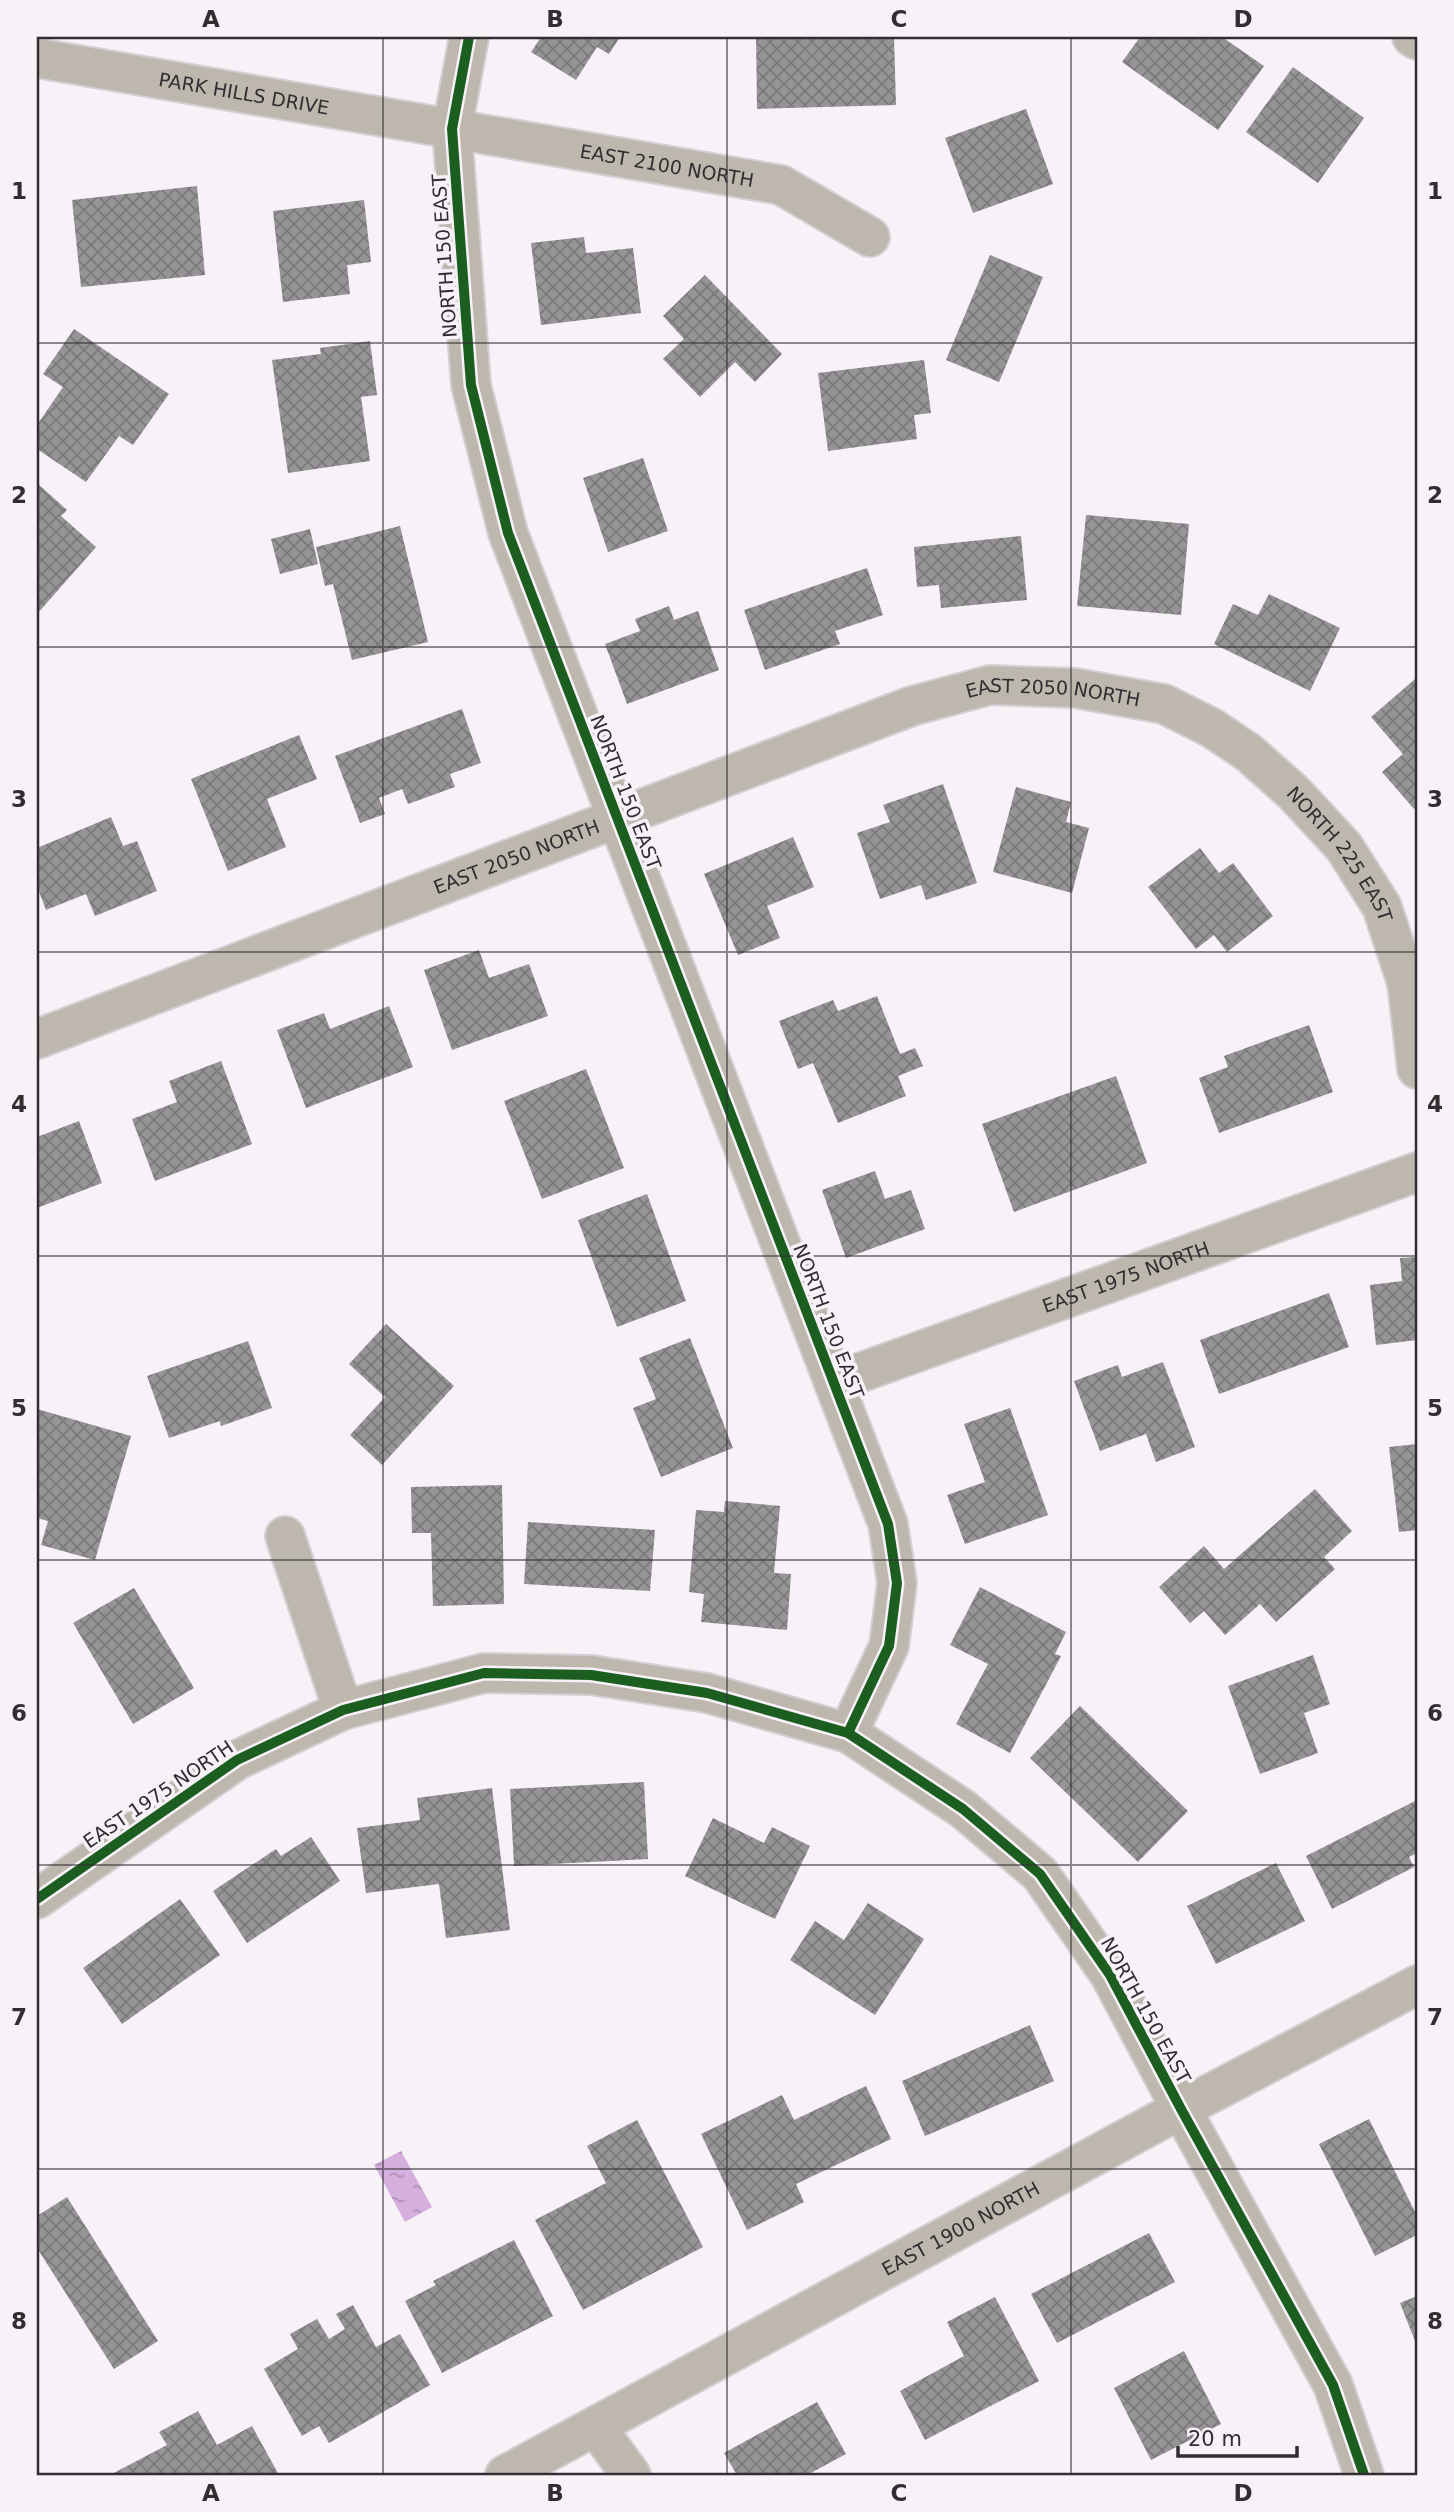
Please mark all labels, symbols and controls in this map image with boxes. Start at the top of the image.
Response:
text: A [202,6,220,32]
text: B [546,6,564,32]
text: C [891,6,907,32]
text: D [1233,6,1253,32]
street label: PARK HILLS DRIVE [157,68,331,119]
street label: EAST 2100 NORTH [578,140,756,191]
street label: NORTH 150 EAST [427,173,461,339]
text: 1 [11,178,27,204]
text: 1 [1427,178,1443,204]
text: 2 [11,482,27,508]
text: 2 [1427,482,1443,508]
street label: EAST 2050 NORTH [963,674,1142,711]
street label: NORTH 150 EAST [586,712,666,873]
street label: NORTH 225 EAST [1283,782,1397,924]
text: 3 [11,786,27,812]
text: 3 [1427,786,1443,812]
street label: EAST 2050 NORTH [430,815,603,898]
text: 4 [11,1091,27,1117]
text: 4 [1427,1091,1443,1117]
street label: EAST 1975 NORTH [1039,1237,1212,1317]
street label: NORTH 150 EAST [789,1241,869,1402]
text: 5 [11,1395,27,1421]
text: 5 [1427,1395,1443,1421]
text: 6 [11,1700,27,1726]
text: 6 [1427,1700,1443,1726]
street label: EAST 1975 NORTH [79,1736,237,1852]
street label: NORTH 150 EAST [1097,1933,1196,2087]
text: 7 [11,2004,27,2030]
text: 7 [1427,2004,1443,2030]
street label: EAST 1900 NORTH [878,2177,1043,2280]
text: 8 [11,2308,27,2334]
text: 8 [1427,2308,1443,2334]
scale bar [1178,2414,1296,2458]
text: 20 m [1188,2427,1242,2451]
text: A [202,2480,220,2506]
text: B [546,2480,564,2506]
text: C [891,2480,907,2506]
text: D [1233,2480,1253,2506]

